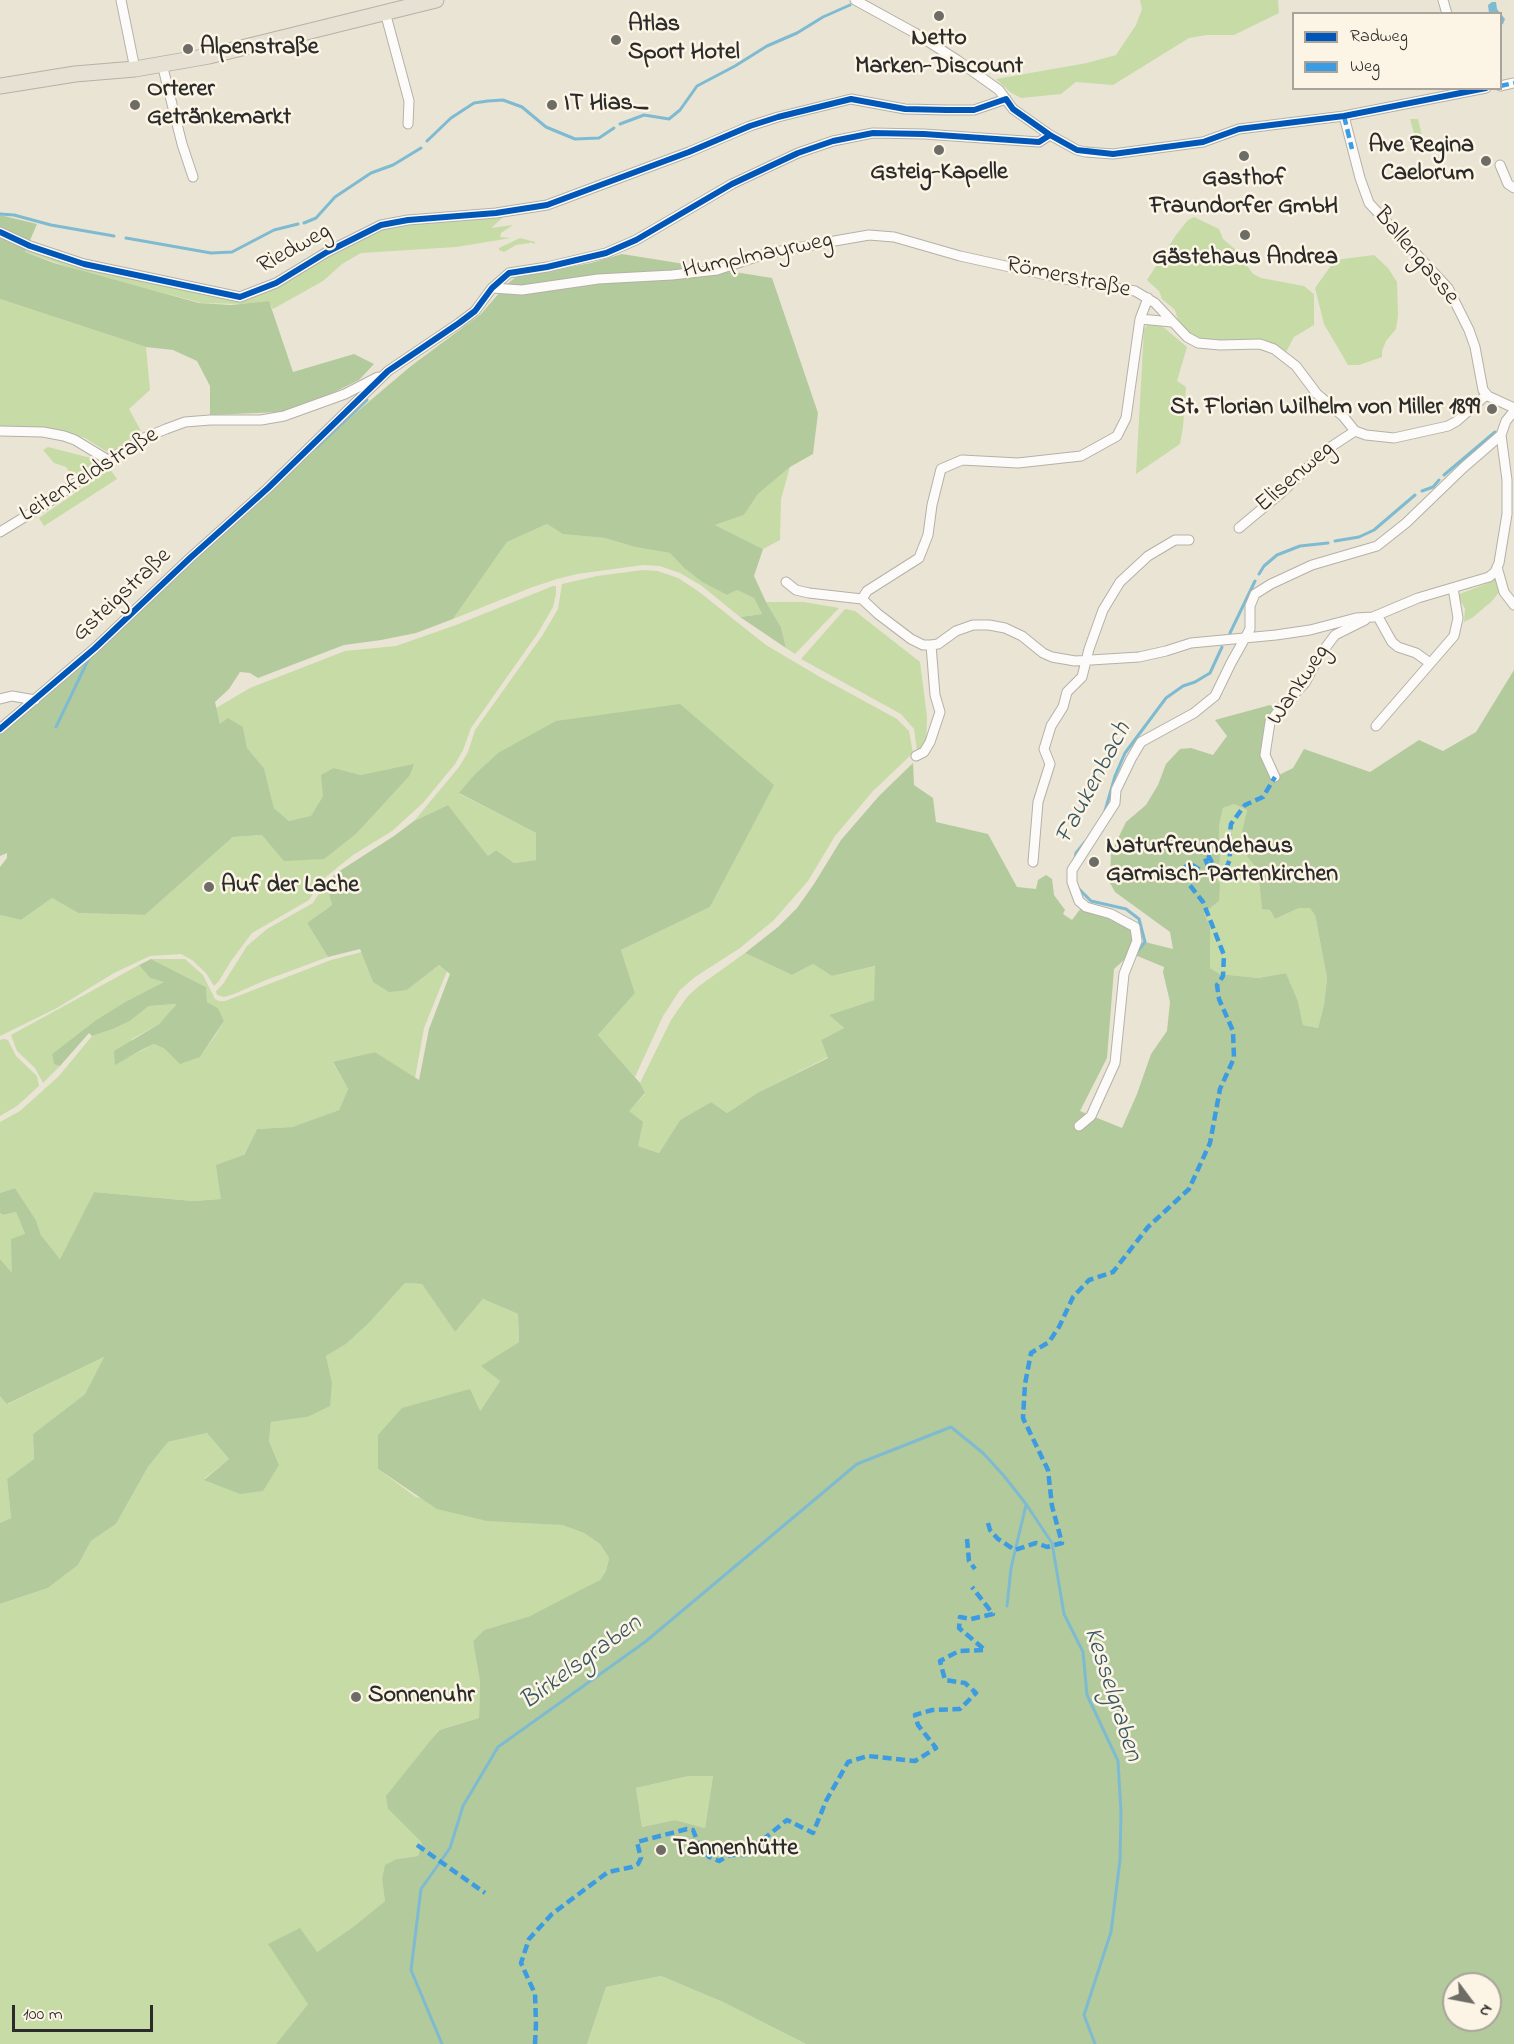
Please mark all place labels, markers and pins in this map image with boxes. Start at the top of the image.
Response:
marker: Netto Marken-Discount [932,9,946,23]
place label: Atlas Sport Hotel [628,12,740,68]
place label: Netto Marken-Discount [855,26,1023,82]
marker: Atlas Sport Hotel [609,33,623,47]
place label: Alpenstraße [200,35,318,63]
marker: Alpenstraße [181,42,195,56]
place label: Orterer Getränkemarkt [147,77,291,133]
place label: IT Hias_ [564,91,649,119]
marker: Orterer Getränkemarkt [128,98,142,112]
marker: IT Hias_ [545,98,559,112]
place label: Ave Regina Caelorum [1369,133,1474,189]
marker: Gsteig-Kapelle [932,143,946,157]
marker: Gasthof Fraundorfer GmbH [1237,149,1251,163]
marker: Ave Regina Caelorum [1479,154,1493,168]
place label: Gsteig-Kapelle [870,160,1008,188]
place label: Gasthof Fraundorfer GmbH [1150,166,1338,222]
marker: Gästehaus Andrea [1238,228,1252,242]
place label: Gästehaus Andrea [1152,245,1338,273]
place label: St. Florian Wilhelm von Miller 1899 [1170,395,1480,423]
marker: St. Florian Wilhelm von Miller 1899 [1485,402,1499,416]
place label: Naturfreundehaus Garmisch-Partenkirchen [1106,834,1338,890]
marker: Naturfreundehaus Garmisch-Partenkirchen [1087,855,1101,869]
place label: Auf der Lache [221,873,359,901]
marker: Auf der Lache [202,880,216,894]
place label: Sonnenuhr [368,1683,475,1711]
marker: Sonnenuhr [349,1690,363,1704]
place label: Tannenhütte [673,1836,798,1864]
marker: Tannenhütte [654,1843,668,1857]

